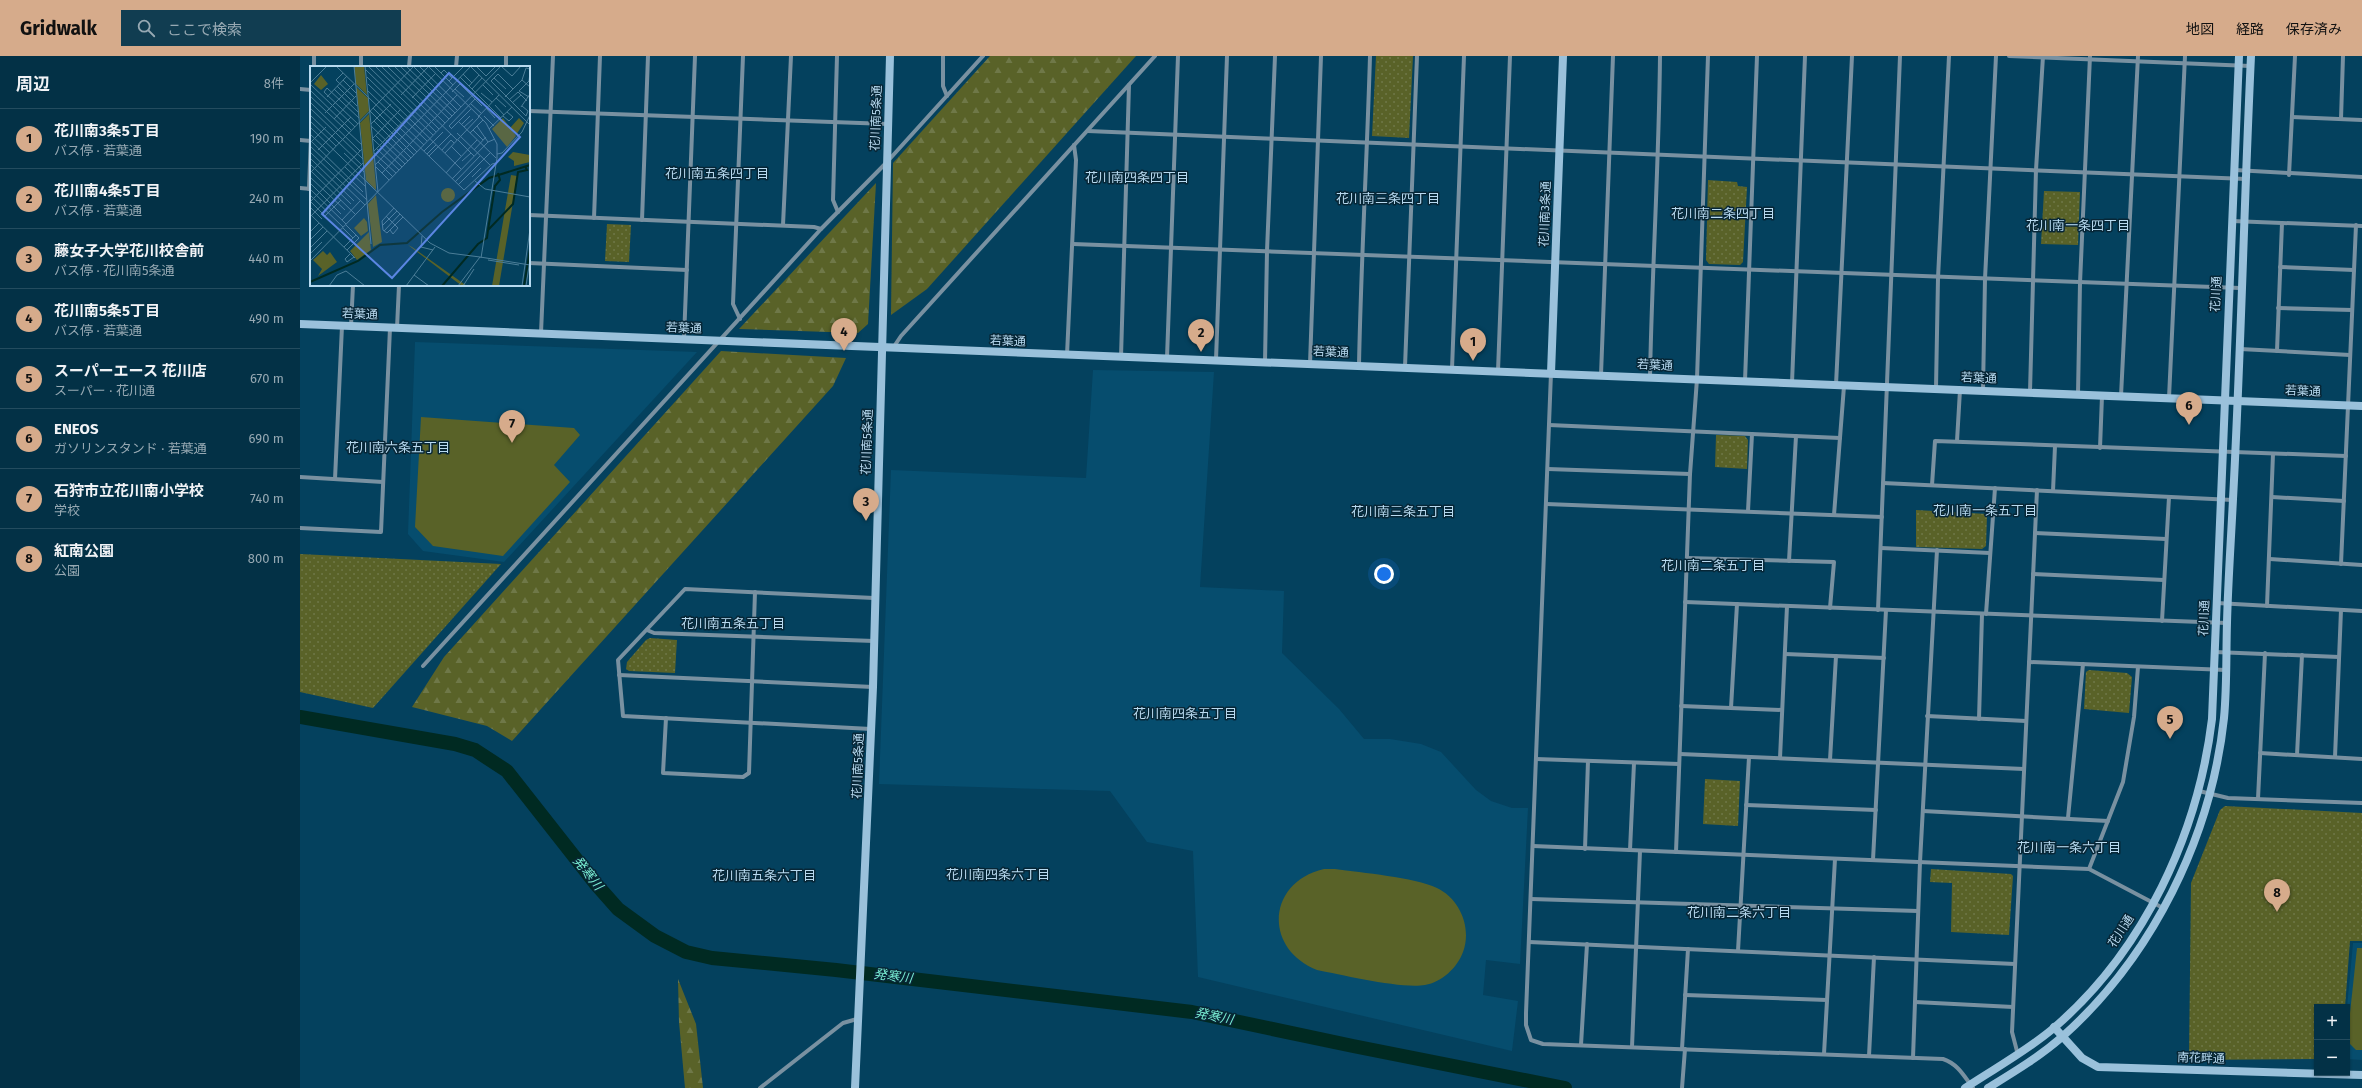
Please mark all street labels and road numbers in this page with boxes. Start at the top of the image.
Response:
street label: 花川南5条通 [868,85,884,151]
street label: 花川南3条通 [1537,181,1553,247]
street label: 花川通 [2208,276,2224,312]
street label: 若葉通 [342,306,378,322]
street label: 若葉通 [666,320,702,336]
street label: 若葉通 [990,333,1026,349]
street label: 若葉通 [1313,344,1349,360]
street label: 若葉通 [1637,357,1673,373]
street label: 若葉通 [1961,370,1997,386]
street label: 若葉通 [2285,383,2321,399]
street label: 花川南5条通 [859,409,875,475]
street label: 花川通 [2196,600,2212,636]
street label: 花川南5条通 [850,733,866,799]
street label: 花川通 [2105,912,2137,950]
street label: 南花畔通 [2177,1050,2225,1066]

